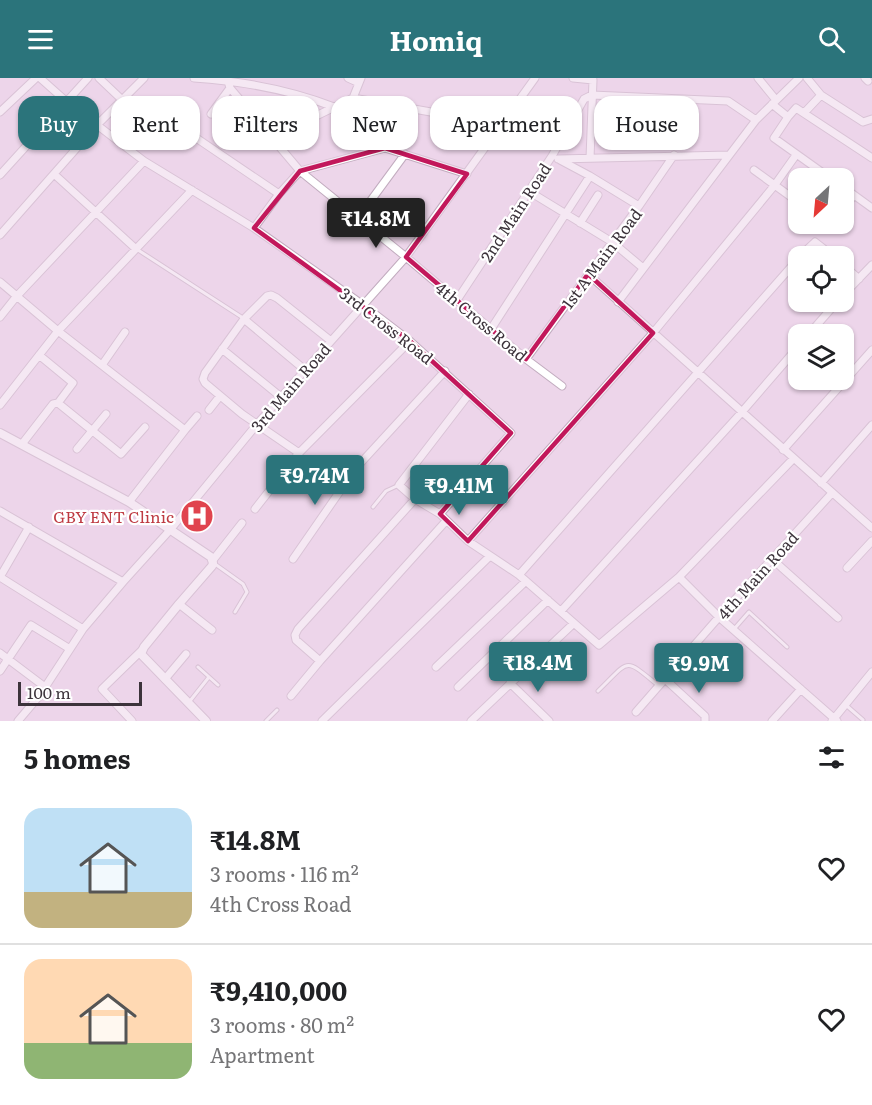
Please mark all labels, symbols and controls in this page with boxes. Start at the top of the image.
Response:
text: Homiq [389,19,483,59]
icon: menu [24,23,57,56]
icon: search [815,23,848,56]
chip: Buy [18,96,99,150]
chip: Rent [111,96,200,150]
chip: Filters [212,96,319,150]
chip: New [331,96,418,150]
chip: Apartment [430,96,582,150]
chip: House [594,96,699,150]
street label: 2nd Main Road [474,158,556,266]
north arrow [788,168,854,234]
map controls [788,168,854,390]
pin: ₹14.8M [327,198,425,249]
text: ₹14.8M [341,202,411,232]
street label: 1st A Main Road [555,202,647,313]
button: locate [788,246,854,312]
street label: 4th Cross Road [431,275,533,367]
street label: 3rd Cross Road [335,281,439,369]
button: layers [788,324,854,390]
street label: 3rd Main Road [244,337,336,437]
pin: ₹9.74M [266,455,364,506]
text: ₹9.74M [280,459,350,489]
pin: ₹9.41M [410,465,508,516]
text: ₹9.41M [424,469,494,499]
hospital icon: GBY ENT Clinic [179,498,215,534]
place label: GBY ENT Clinic [53,504,174,528]
street label: 4th Main Road [711,525,803,624]
pin: ₹18.4M [489,642,587,693]
pin: ₹9.9M [657,643,741,694]
text: ₹18.4M [503,646,573,676]
text: ₹9.9M [668,647,730,677]
scale bar [18,679,142,706]
text: 100 m [27,680,71,704]
text: 5 homes [24,738,130,777]
icon: filters [815,741,848,774]
text: ₹14.8M [210,819,301,858]
icon: home [72,832,144,904]
icon: heart [815,852,848,885]
text: 3 rooms · 116 m² [210,858,359,888]
text: 4th Cross Road [210,888,352,918]
text: ₹9,410,000 [210,970,347,1009]
icon: home [72,983,144,1055]
icon: heart [815,1003,848,1036]
text: 3 rooms · 80 m² [210,1009,354,1039]
text: Apartment [210,1039,315,1069]

